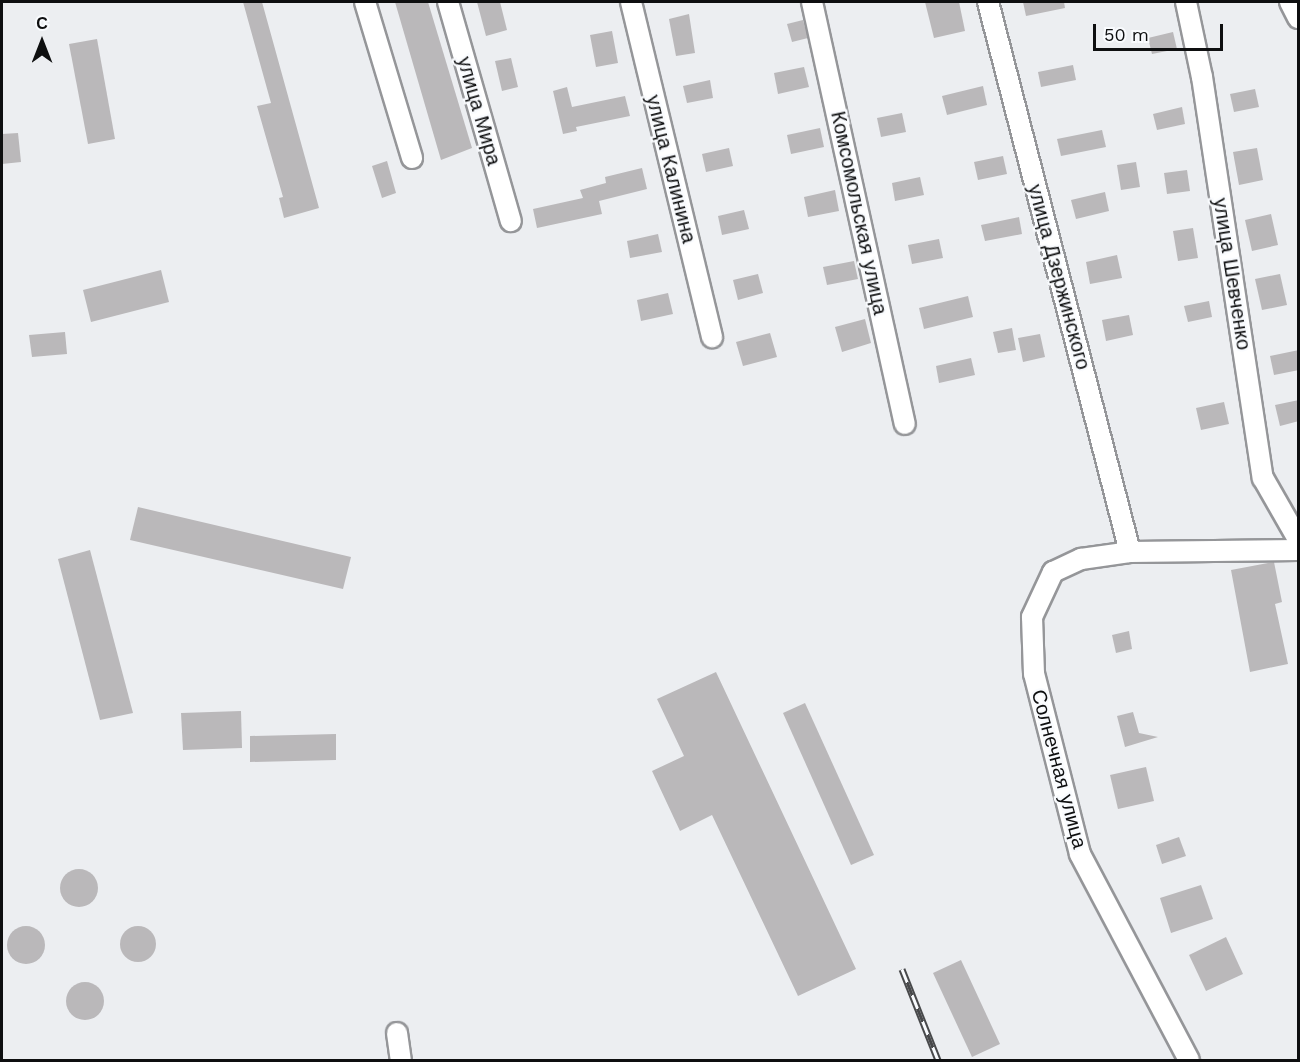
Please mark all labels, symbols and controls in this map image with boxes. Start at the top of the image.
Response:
north arrow [12,12,72,72]
scale bar [1096,12,1226,50]
text: С [36,14,48,33]
text: 50 m [1104,24,1149,45]
street label: улица Мира [452,54,506,168]
street label: улица Калинина [641,92,701,246]
street label: Комсомольская улица [826,109,892,317]
street label: улица Дзержинского [1023,182,1095,372]
street label: улица Шевченко [1208,196,1256,352]
street label: Солнечная улица [1026,687,1092,851]

